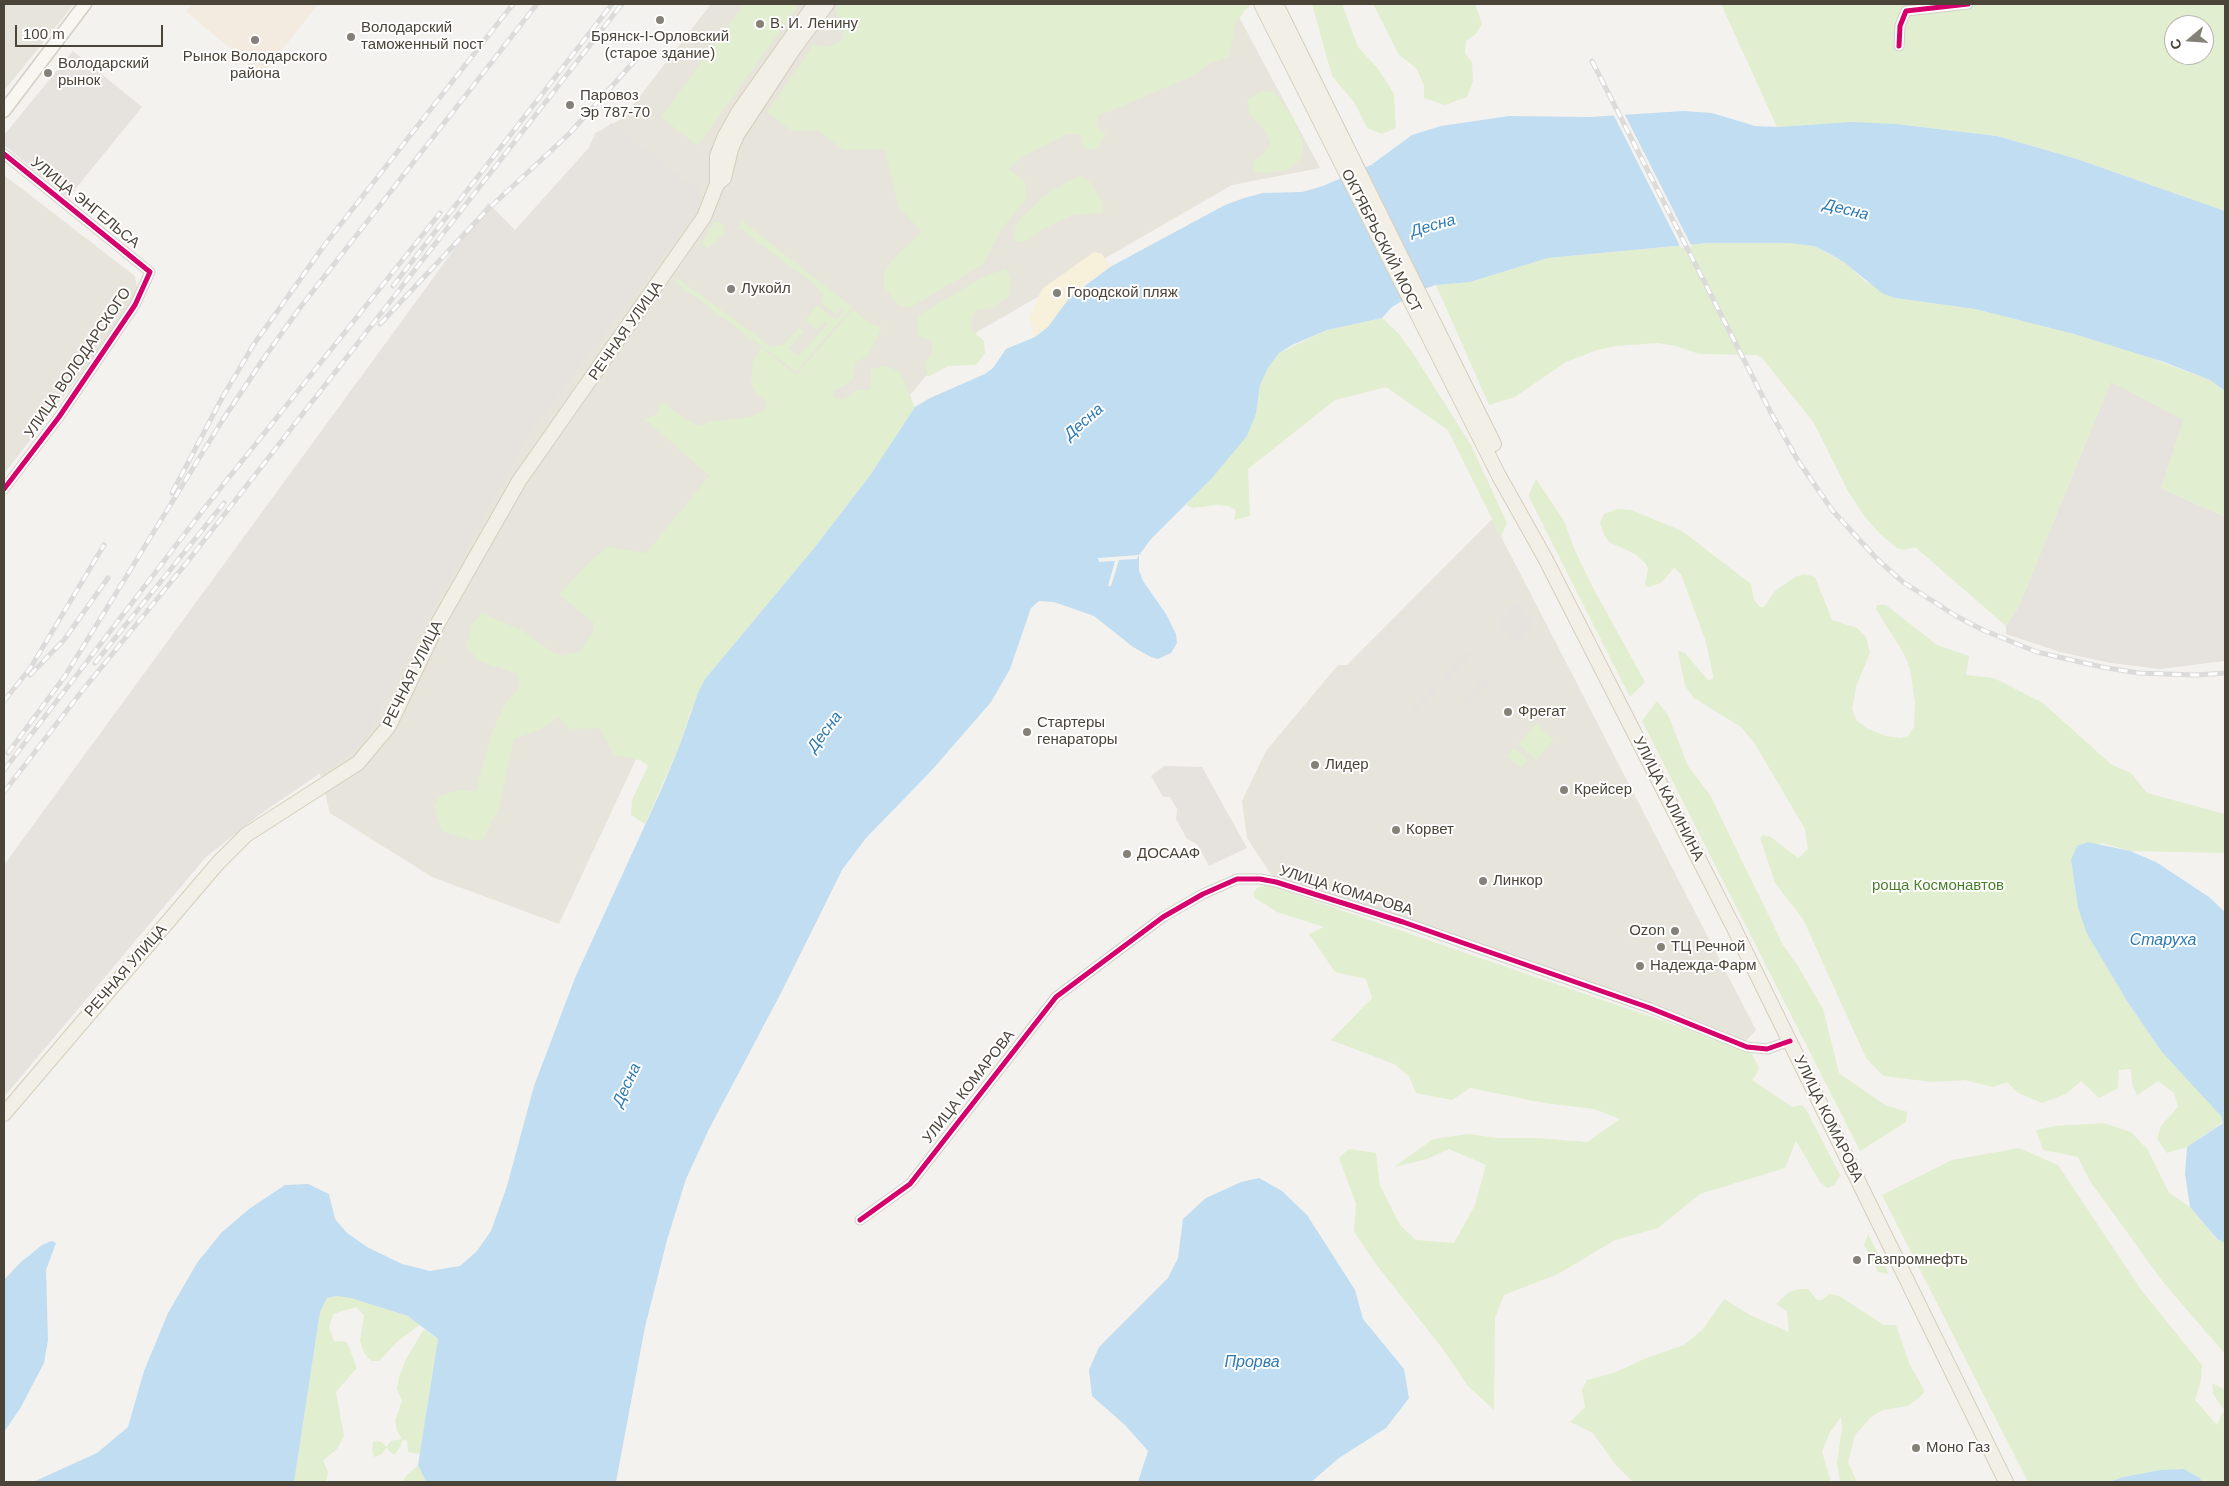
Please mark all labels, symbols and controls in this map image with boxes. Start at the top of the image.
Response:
marker: Брянск-I-Орловский (старое здание) [654,14,666,26]
scale bar [18,15,165,47]
place label: В. И. Ленину [770,15,858,33]
north arrow [2164,15,2214,65]
marker: В. И. Ленину [754,18,766,30]
place label: Володарский таможенный пост [361,19,484,54]
text: 100 m [23,25,65,42]
place label: Брянск-I-Орловский (старое здание) [591,28,729,63]
marker: Володарский таможенный пост [345,31,357,43]
marker: Рынок Володарского района [249,34,261,46]
text: С [2167,37,2185,52]
place label: Рынок Володарского района [183,48,327,83]
place label: Володарский рынок [58,55,149,90]
marker: Володарский рынок [42,67,54,79]
place label: Паровоз Эр 787-70 [580,87,650,122]
marker: Паровоз Эр 787-70 [564,99,576,111]
street label: УЛИЦА ЭНГЕЛЬСА [27,154,143,252]
street label: ОКТЯБРЬСКИЙ МОСТ [1337,166,1425,316]
water label: Десна [1822,195,1870,225]
water label: Десна [1408,210,1458,242]
street label: РЕЧНАЯ УЛИЦА [585,278,667,384]
place label: Лукойл [741,280,791,298]
marker: Лукойл [725,283,737,295]
place label: Городской пляж [1067,284,1178,302]
street label: УЛИЦА ВОЛОДАРСКОГО [21,285,135,441]
marker: Городской пляж [1051,287,1063,299]
water label: Десна [1060,400,1108,444]
street label: РЕЧНАЯ УЛИЦА [379,618,447,730]
place label: Фрегат [1518,703,1566,721]
marker: Фрегат [1502,706,1514,718]
water label: Десна [804,708,846,756]
place label: Стартеры генараторы [1037,714,1118,749]
marker: Стартеры генараторы [1021,726,1033,738]
street label: УЛИЦА КАЛИНИНА [1629,734,1707,864]
place label: Лидер [1325,756,1369,774]
marker: Лидер [1309,759,1321,771]
place label: Крейсер [1574,781,1632,799]
marker: Крейсер [1558,784,1570,796]
place label: Корвет [1406,821,1454,839]
marker: Корвет [1390,824,1402,836]
place label: ДОСААФ [1137,845,1200,863]
marker: ДОСААФ [1121,848,1133,860]
street label: УЛИЦА КОМАРОВА [1277,862,1415,920]
place label: Линкор [1493,872,1543,890]
marker: Линкор [1477,875,1489,887]
park label: роща Космонавтов [1872,877,2004,895]
street label: РЕЧНАЯ УЛИЦА [81,921,171,1021]
place label: Ozon [1629,922,1665,940]
marker: Ozon [1669,925,1681,937]
water label: Старуха [2130,931,2196,951]
place label: ТЦ Речной [1671,938,1745,956]
marker: ТЦ Речной [1655,941,1667,953]
place label: Надежда-Фарм [1650,957,1757,975]
marker: Надежда-Фарм [1634,960,1646,972]
street label: УЛИЦА КОМАРОВА [919,1027,1019,1147]
street label: УЛИЦА КОМАРОВА [1790,1053,1866,1185]
water label: Десна [609,1060,645,1110]
place label: Газпромнефть [1867,1251,1968,1269]
marker: Газпромнефть [1851,1254,1863,1266]
water label: Прорва [1224,1353,1280,1373]
place label: Моно Газ [1926,1439,1990,1457]
marker: Моно Газ [1910,1442,1922,1454]

